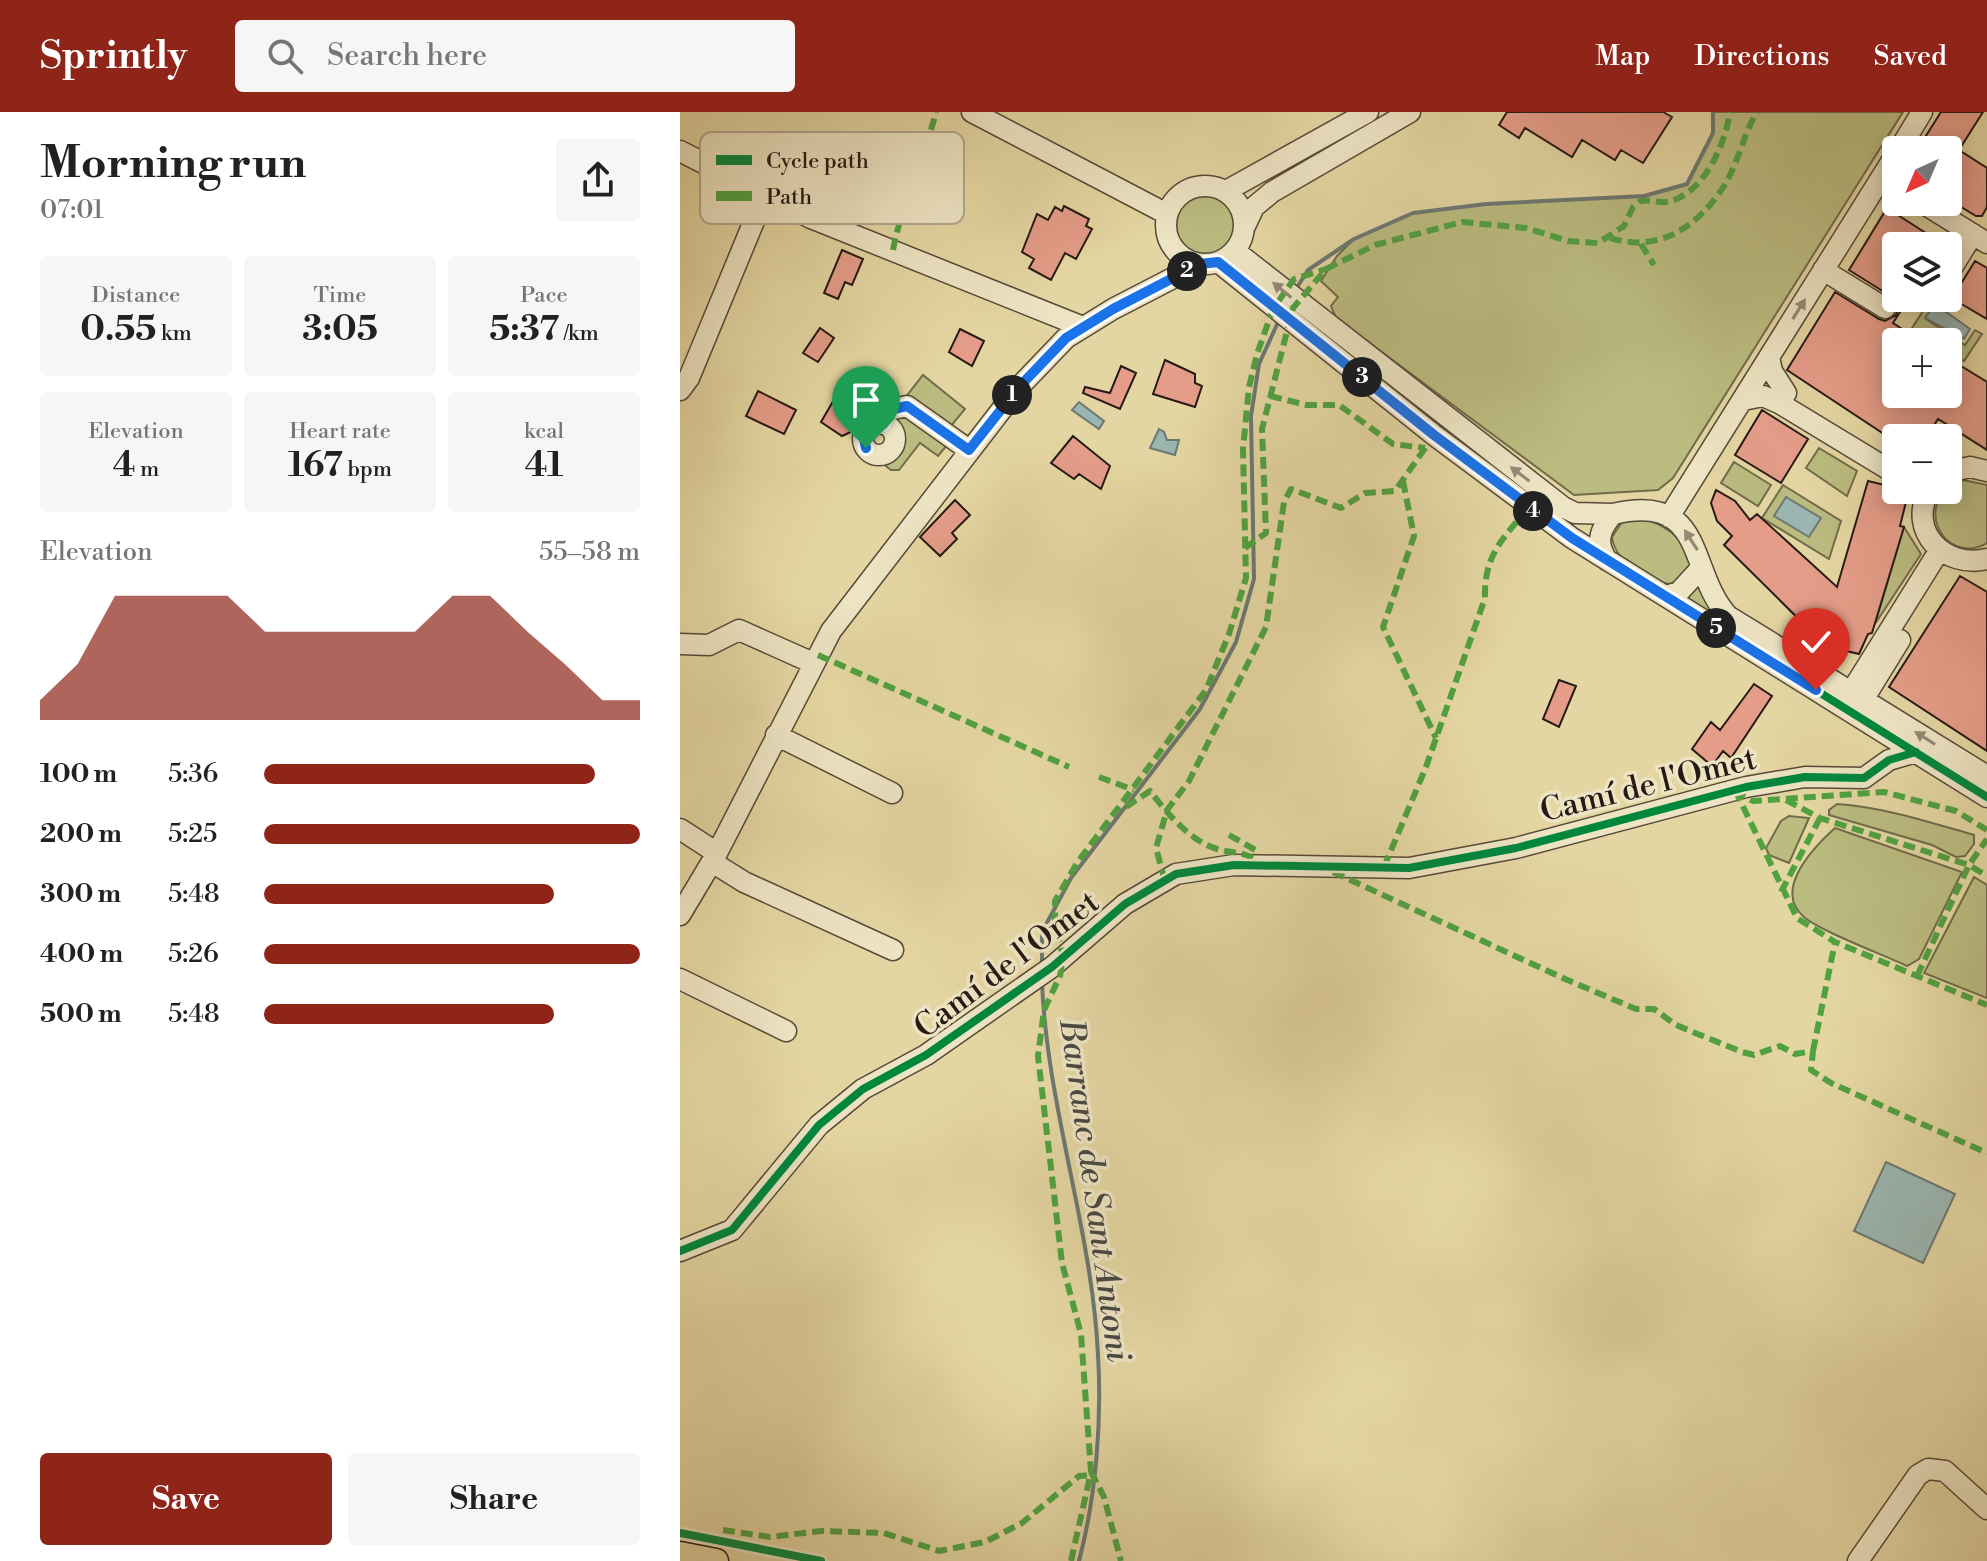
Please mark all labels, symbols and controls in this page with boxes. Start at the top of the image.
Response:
search box [235,20,795,92]
text: Sprintly [40,33,187,80]
icon: search [263,34,307,78]
text: Search here [327,37,487,75]
text: Map [1595,39,1650,74]
text: Directions [1694,39,1829,74]
text: Saved [1873,39,1947,74]
legend [700,132,964,224]
text: Morning run [40,136,306,191]
north arrow [1882,136,1962,216]
map controls [1882,136,1962,504]
button: share [556,138,640,222]
text: Cycle path [766,148,869,175]
text: Path [766,184,812,211]
text: 07:01 [40,194,104,226]
button: layers [1882,232,1962,312]
pin: 2 [1167,251,1207,291]
text: 2 [1180,257,1194,284]
text: Distance [92,282,180,309]
text: Time [314,282,366,309]
text: Pace [520,282,568,309]
one-way arrow [1272,282,1292,298]
one-way arrow [1791,299,1806,320]
text: 0.55 [80,309,156,351]
text: 3:05 [302,309,378,351]
text: 5:37 [489,309,559,351]
text: km [156,320,192,347]
text: /km [559,320,599,347]
button: + [1882,328,1962,408]
pin: 3 [1342,357,1382,397]
text: 3 [1355,363,1369,390]
pin [832,366,900,448]
pin: 1 [992,375,1032,415]
icon: arrive [844,378,888,422]
text: 1 [1007,381,1017,408]
text: Elevation [88,418,184,445]
text: Heart rate [289,418,391,445]
text: kcal [524,418,564,445]
button: − [1882,424,1962,504]
text: 4 [113,445,135,487]
text: 167 [288,445,343,487]
text: 41 [525,445,563,487]
text: m [135,456,159,483]
text: bpm [343,456,392,483]
one-way arrow [1509,466,1530,482]
pin: 4 [1513,491,1553,531]
text: 4 [1526,497,1540,524]
one-way arrow [1683,529,1698,550]
text: Elevation [40,536,153,568]
text: 55–58 m [539,536,640,568]
pin: 5 [1696,608,1736,648]
pin [1782,608,1850,690]
text: 5 [1709,614,1723,641]
icon: check [1794,620,1838,664]
one-way arrow [1914,731,1936,745]
street label: Camí de l'Omet [1536,739,1761,831]
text: 100 m [40,758,117,790]
text: 5:36 [168,758,218,790]
text: 200 m [40,818,122,850]
text: 5:25 [168,818,217,850]
text: 300 m [40,878,121,910]
text: 5:48 [168,878,220,910]
street label: Camí de l'Omet [906,882,1107,1047]
text: 400 m [40,938,123,970]
text: 5:26 [168,938,219,970]
text: 500 m [40,998,122,1030]
text: 5:48 [168,998,220,1030]
water label: Barranc de Sant Antoni [1049,1015,1139,1365]
button: Save [40,1453,332,1545]
button: Share [348,1453,640,1545]

